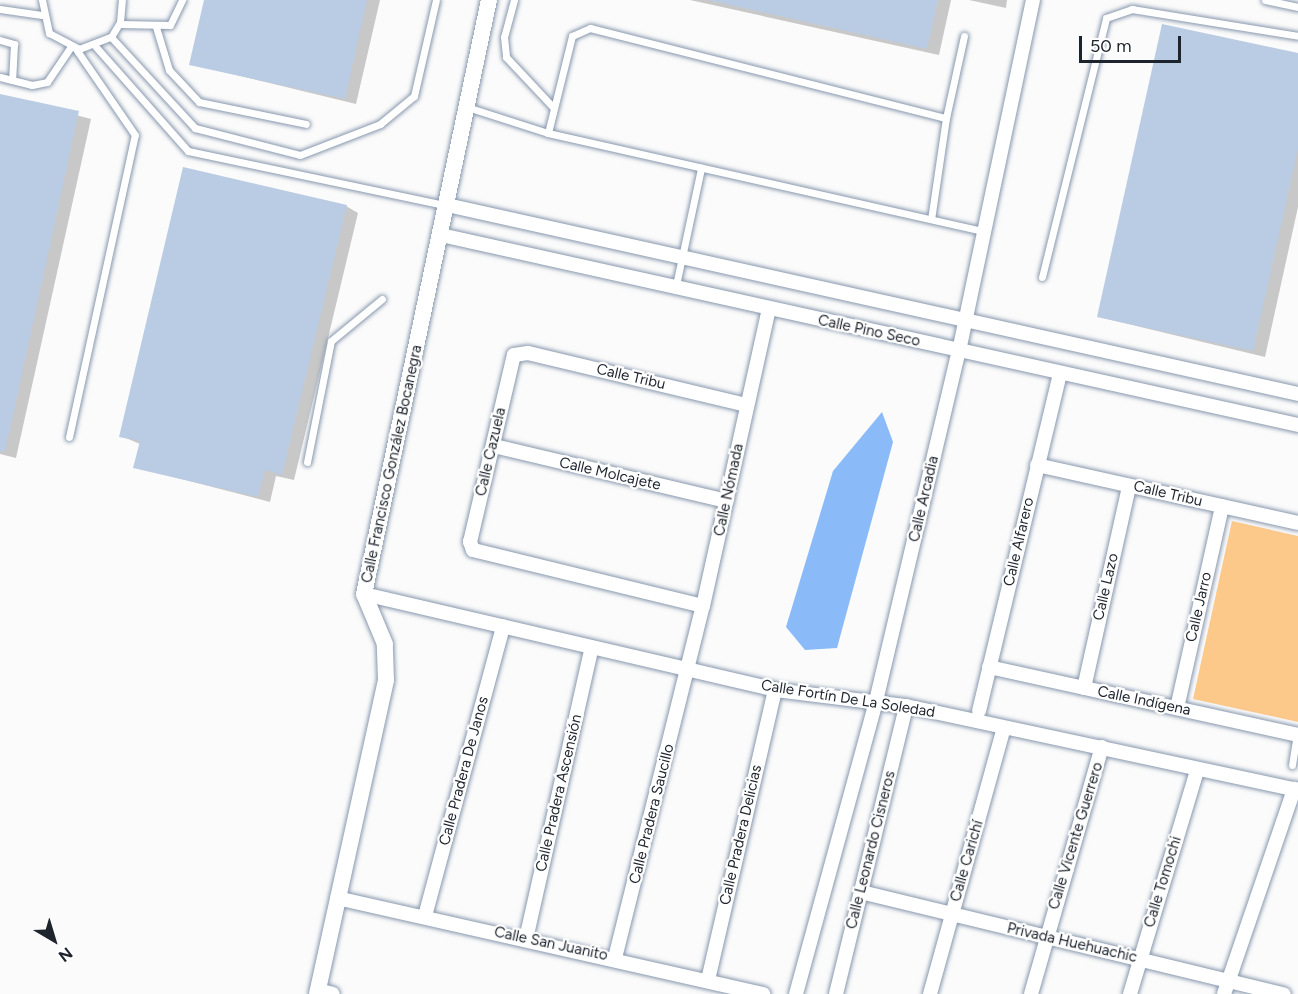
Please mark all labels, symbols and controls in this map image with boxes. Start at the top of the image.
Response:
scale bar [1082,24,1184,62]
text: 50 m [1090,35,1132,57]
street label: Calle Pino Seco [816,311,922,351]
street label: Calle Francisco González Bocanegra [358,343,426,585]
street label: Calle Tribu [595,360,667,394]
street label: Calle Cazuela [472,406,510,498]
street label: Calle Nómada [710,442,748,538]
street label: Calle Molcajete [558,454,662,494]
street label: Calle Arcadia [905,454,943,544]
street label: Calle Tribu [1132,477,1204,511]
street label: Calle Alfarero [1000,496,1038,588]
street label: Calle Lazo [1090,552,1122,622]
street label: Calle Jarro [1182,570,1216,644]
street label: Calle Fortín De La Soledad [760,676,936,722]
street label: Calle Indígena [1096,682,1192,720]
street label: Calle Pradera De Janos [435,695,493,847]
street label: Calle Pradera Ascensión [532,713,586,873]
street label: Calle Pradera Saucillo [626,742,678,886]
street label: Calle Vicente Guerrero [1045,760,1107,912]
street label: Calle Pradera Delicias [716,763,766,907]
street label: Calle Leonardo Cisneros [843,769,899,931]
street label: Calle Carichí [947,818,987,904]
street label: Calle Tomochi [1141,834,1185,930]
north arrow [24,910,84,970]
street label: Privada Huehuachic [1005,919,1139,967]
street label: Calle San Juanito [492,923,610,965]
text: N [55,943,76,966]

